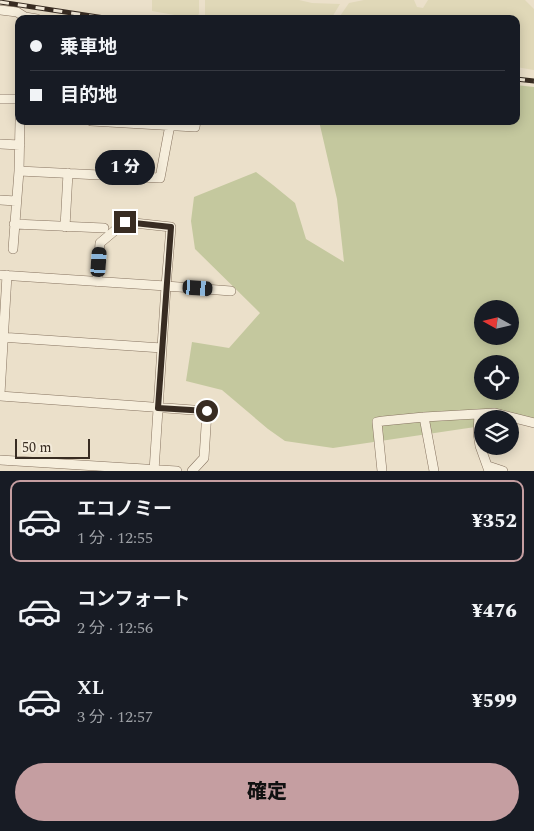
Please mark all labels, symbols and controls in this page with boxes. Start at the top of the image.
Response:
text: 乗車地 [60,33,117,62]
text: 目的地 [60,81,117,110]
callout: 1 分 [95,150,155,184]
text: 1 分 [110,155,140,179]
route end [114,211,136,233]
car [90,247,107,277]
car [182,279,213,297]
north arrow [474,300,519,345]
map controls [474,300,519,455]
button: locate [474,355,519,400]
route start [196,400,218,422]
button: layers [474,410,519,455]
scale bar [15,436,90,459]
text: 50 m [22,437,52,458]
text: エコノミー [77,495,172,524]
icon: car [17,499,62,544]
text: ¥352 [471,507,517,536]
text: 1 分 · 12:55 [77,526,153,550]
text: コンフォート [77,585,190,614]
icon: car [17,589,62,634]
text: ¥476 [471,597,517,626]
text: 2 分 · 12:56 [77,616,153,640]
text: XL [77,674,104,703]
icon: car [17,679,62,724]
text: ¥599 [471,687,517,716]
text: 3 分 · 12:57 [77,705,153,729]
button: 確定 [15,763,519,821]

